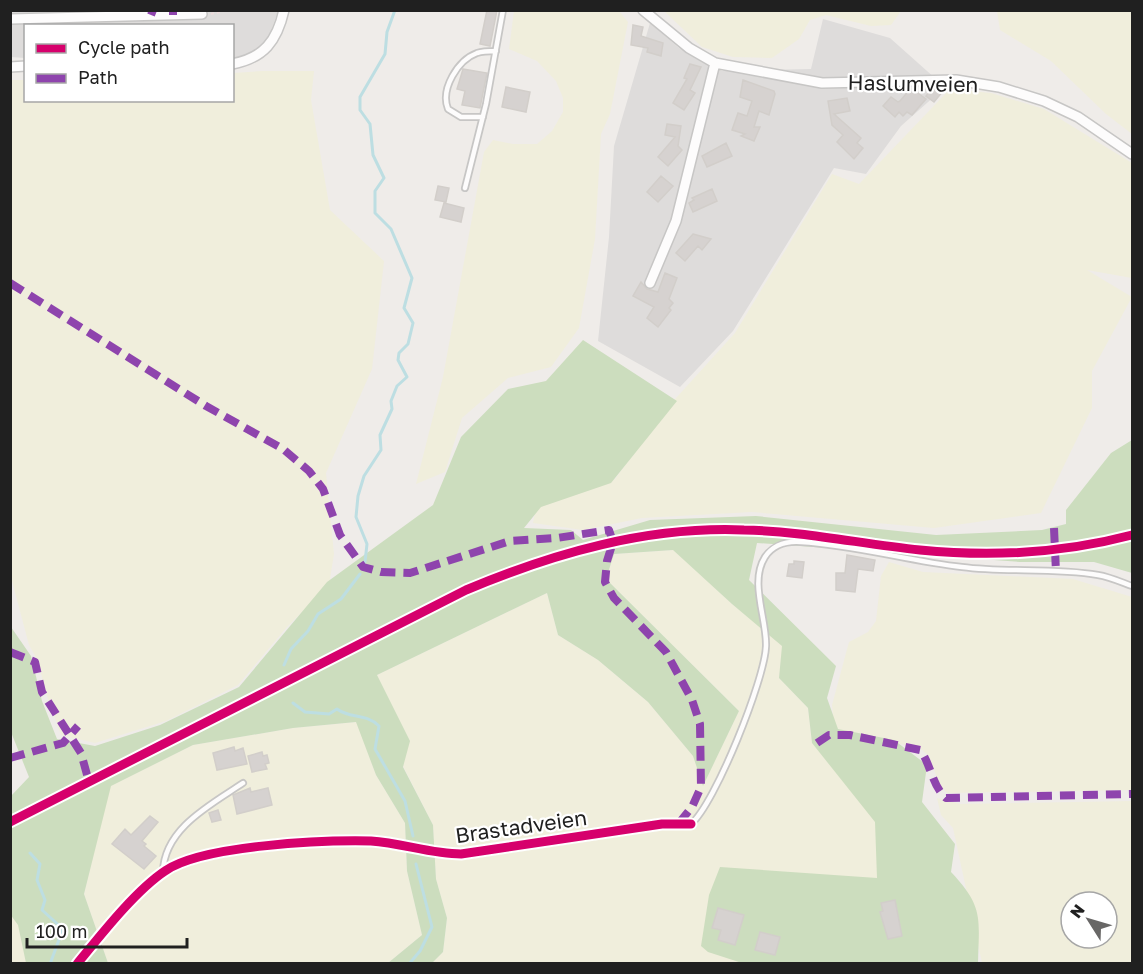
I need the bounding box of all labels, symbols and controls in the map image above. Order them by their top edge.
legend [24,24,234,102]
text: Cycle path [78,36,170,58]
text: Path [78,66,118,88]
street label: Haslumveien [847,69,979,97]
street label: Brastadveien [454,804,588,848]
north arrow [1059,890,1119,950]
text: N [1065,900,1089,922]
scale bar [27,911,188,949]
text: 100 m [36,920,87,942]

